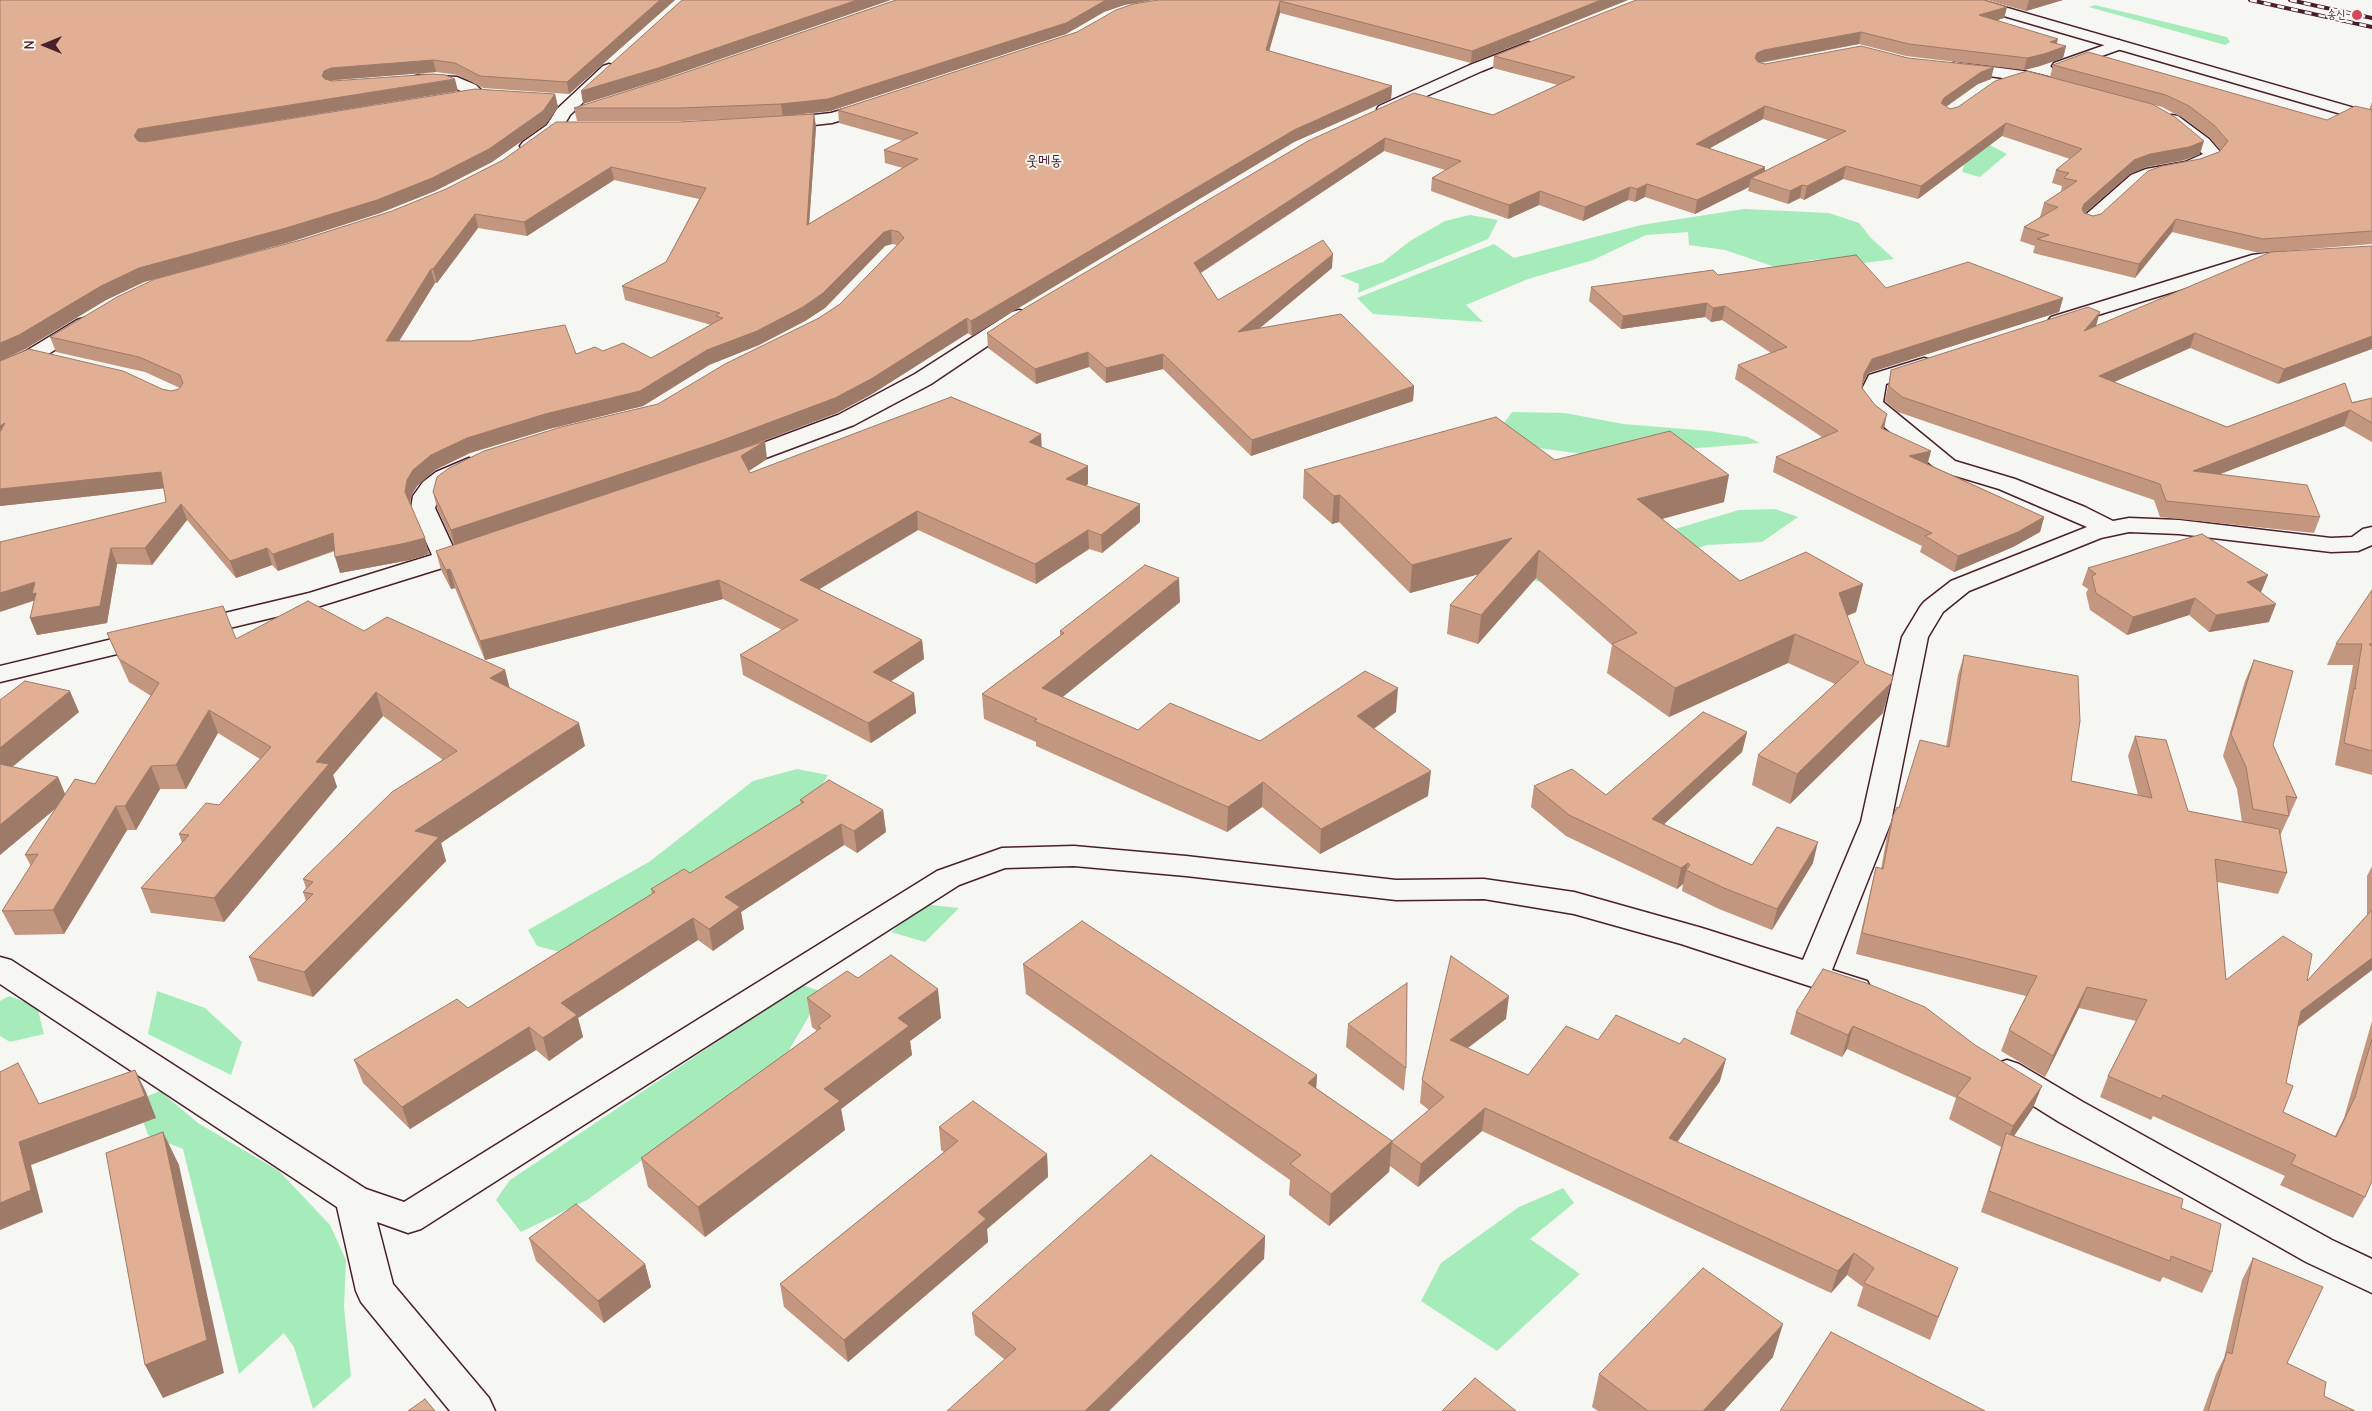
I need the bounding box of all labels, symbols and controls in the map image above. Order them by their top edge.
place label: 송신 [2327,8,2346,22]
marker: 송신 [2350,8,2364,22]
north arrow [20,20,70,70]
text: N [21,40,38,50]
district label: 웃메동 [1026,152,1062,170]

